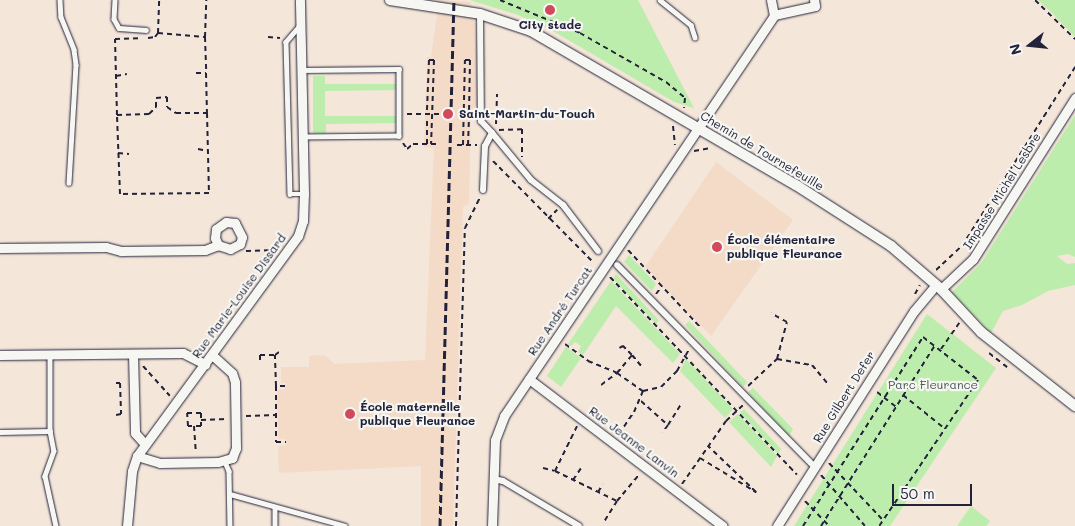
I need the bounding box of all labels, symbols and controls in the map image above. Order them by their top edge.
marker: City stade [544,4,556,16]
place label: City stade [519,18,581,32]
north arrow [1005,20,1055,70]
text: N [1005,42,1026,57]
marker: Saint-Martin-du-Touch [441,107,455,121]
place label: Saint-Martin-du-Touch [459,107,595,121]
street label: Chemin de Tournefeuille [698,108,826,194]
street label: Impasse Michel Lesbre [960,130,1044,252]
street label: Rue Marie-Louise Dissard [189,231,289,361]
place label: École élémentaire publique Fleurance [727,233,842,261]
marker: École élémentaire publique Fleurance [711,241,723,253]
street label: Rue André Turcat [525,264,595,358]
street label: Rue Gilbert Defer [810,349,878,445]
park label: Parc Fleurance [888,378,978,392]
place label: École maternelle publique Fleurance [360,400,475,428]
street label: Rue Jeanne Lanvin [586,404,682,480]
marker: École maternelle publique Fleurance [344,408,356,420]
scale bar [895,474,975,506]
text: 50 m [900,483,935,503]

